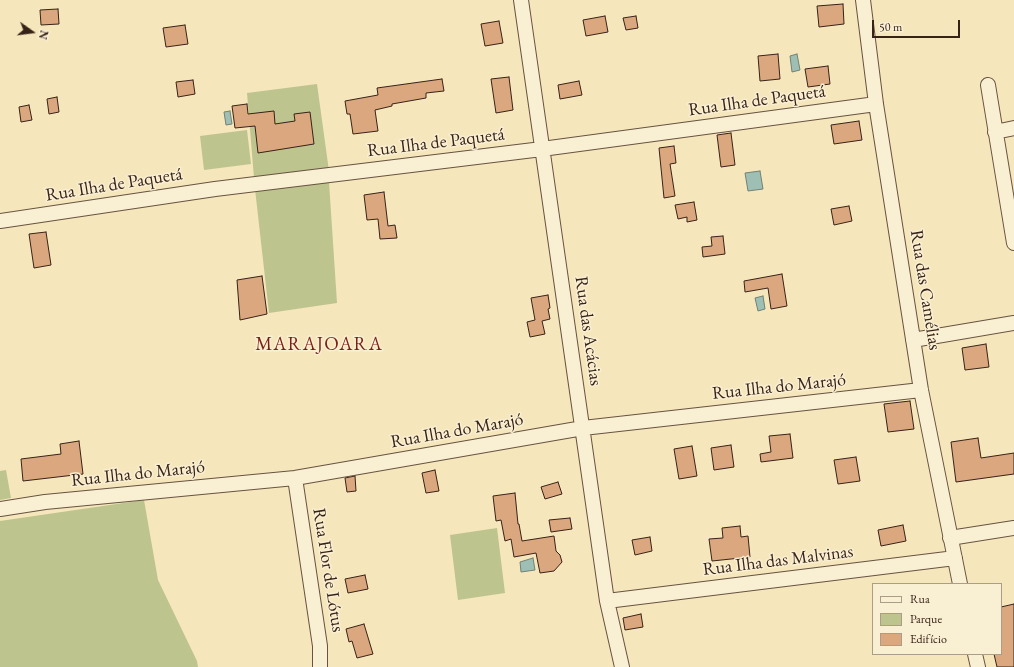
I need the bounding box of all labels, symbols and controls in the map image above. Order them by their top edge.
north arrow [12,12,52,52]
scale bar [874,12,962,38]
text: 50 m [879,19,902,35]
text: N [36,29,52,41]
street label: Rua Ilha de Paquetá [687,81,827,121]
street label: Rua Ilha de Paquetá [366,124,506,162]
street label: Rua Ilha de Paquetá [44,164,184,206]
street label: Rua das Camélias [905,228,945,352]
street label: Rua das Acácias [570,275,606,387]
district label: MARAJOARA [255,334,383,356]
street label: Rua Ilha do Marajó [711,369,847,405]
street label: Rua Ilha do Marajó [389,409,525,453]
street label: Rua Ilha do Marajó [70,456,206,492]
street label: Rua Flor de Lótus [308,506,348,634]
street label: Rua Ilha das Malvinas [702,541,854,581]
legend [872,583,1002,655]
text: Rua [910,591,930,607]
text: Parque [910,611,942,627]
text: Edifício [910,631,947,647]

